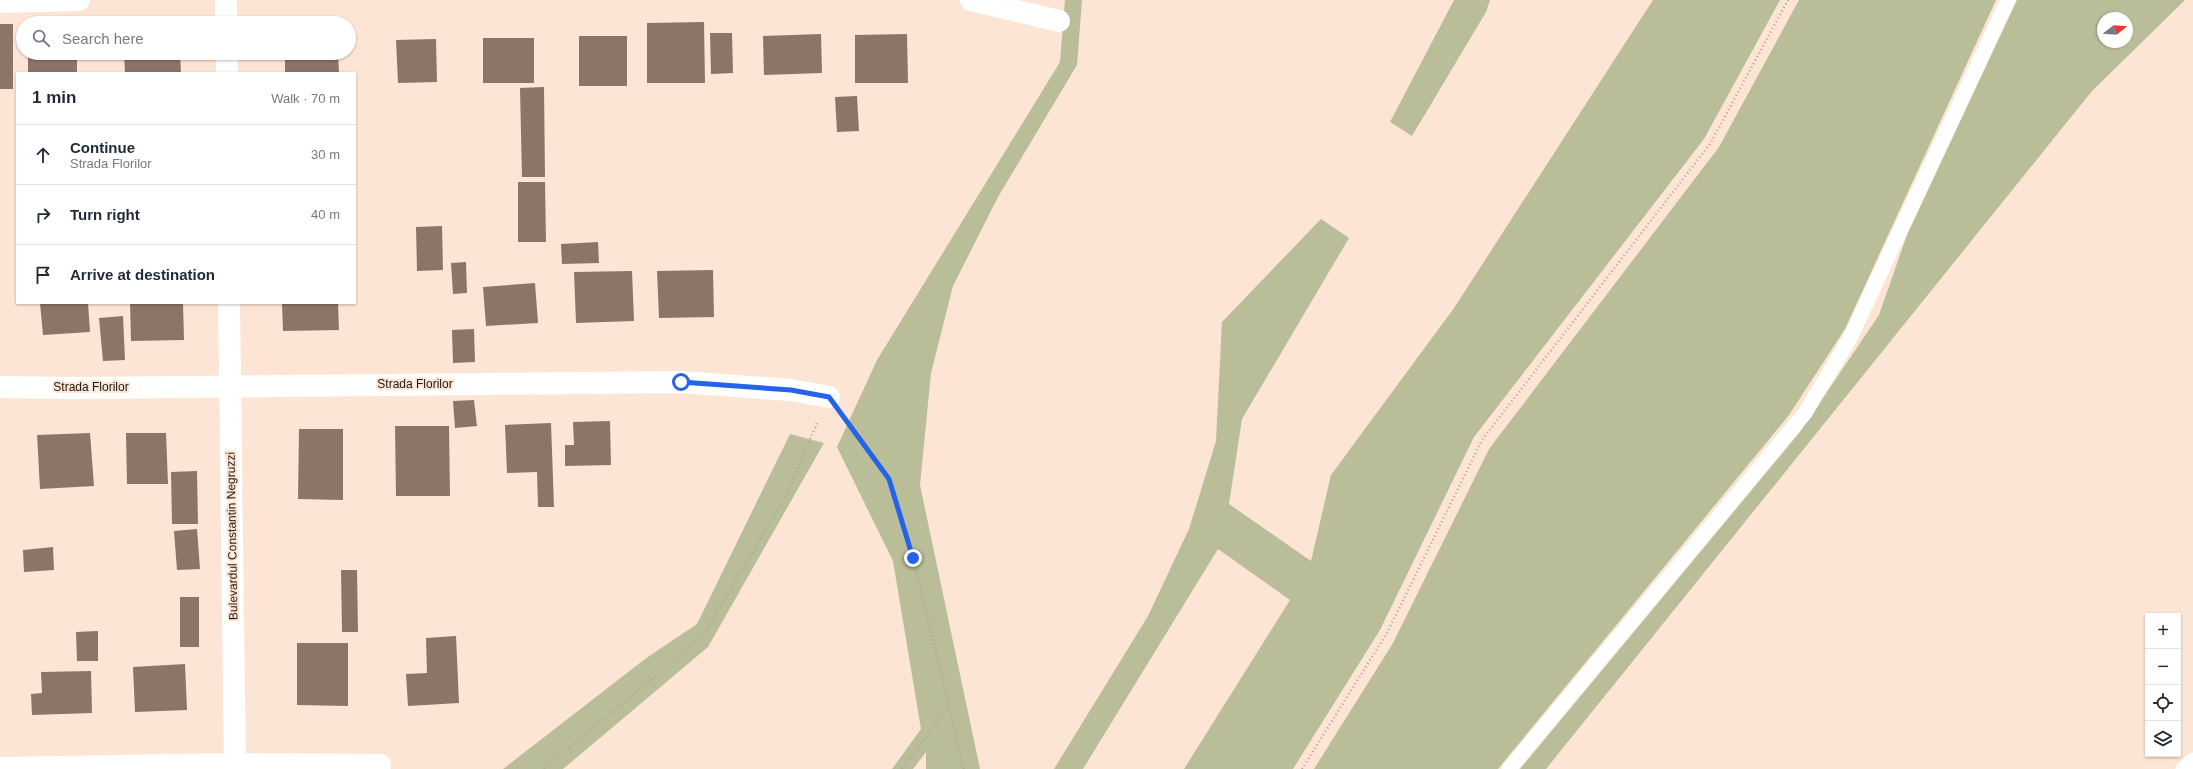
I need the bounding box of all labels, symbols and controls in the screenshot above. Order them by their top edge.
north arrow [2097,12,2133,48]
search box [16,16,356,60]
icon: search [30,27,52,49]
text: Search here [62,30,144,47]
text: 1 min [32,88,76,107]
text: Walk · 70 m [271,91,340,106]
text: Continue [70,139,135,156]
icon: ahead [32,144,54,166]
text: 30 m [311,147,340,162]
text: Strada Florilor [70,156,152,171]
icon: right [32,204,54,226]
text: Turn right [70,206,140,223]
text: 40 m [311,207,340,222]
icon: arrive [32,264,54,286]
text: Arrive at destination [70,266,215,283]
route start [672,373,690,391]
street label: Strada Florilor [377,377,453,391]
street label: Strada Florilor [53,380,129,394]
street label: Bulevardul Constantin Negruzzi [224,452,240,620]
route end [904,549,922,567]
map controls [2145,613,2181,757]
button: + [2145,613,2181,649]
button: − [2145,649,2181,685]
button: locate [2145,685,2181,721]
button: layers [2145,721,2181,757]

